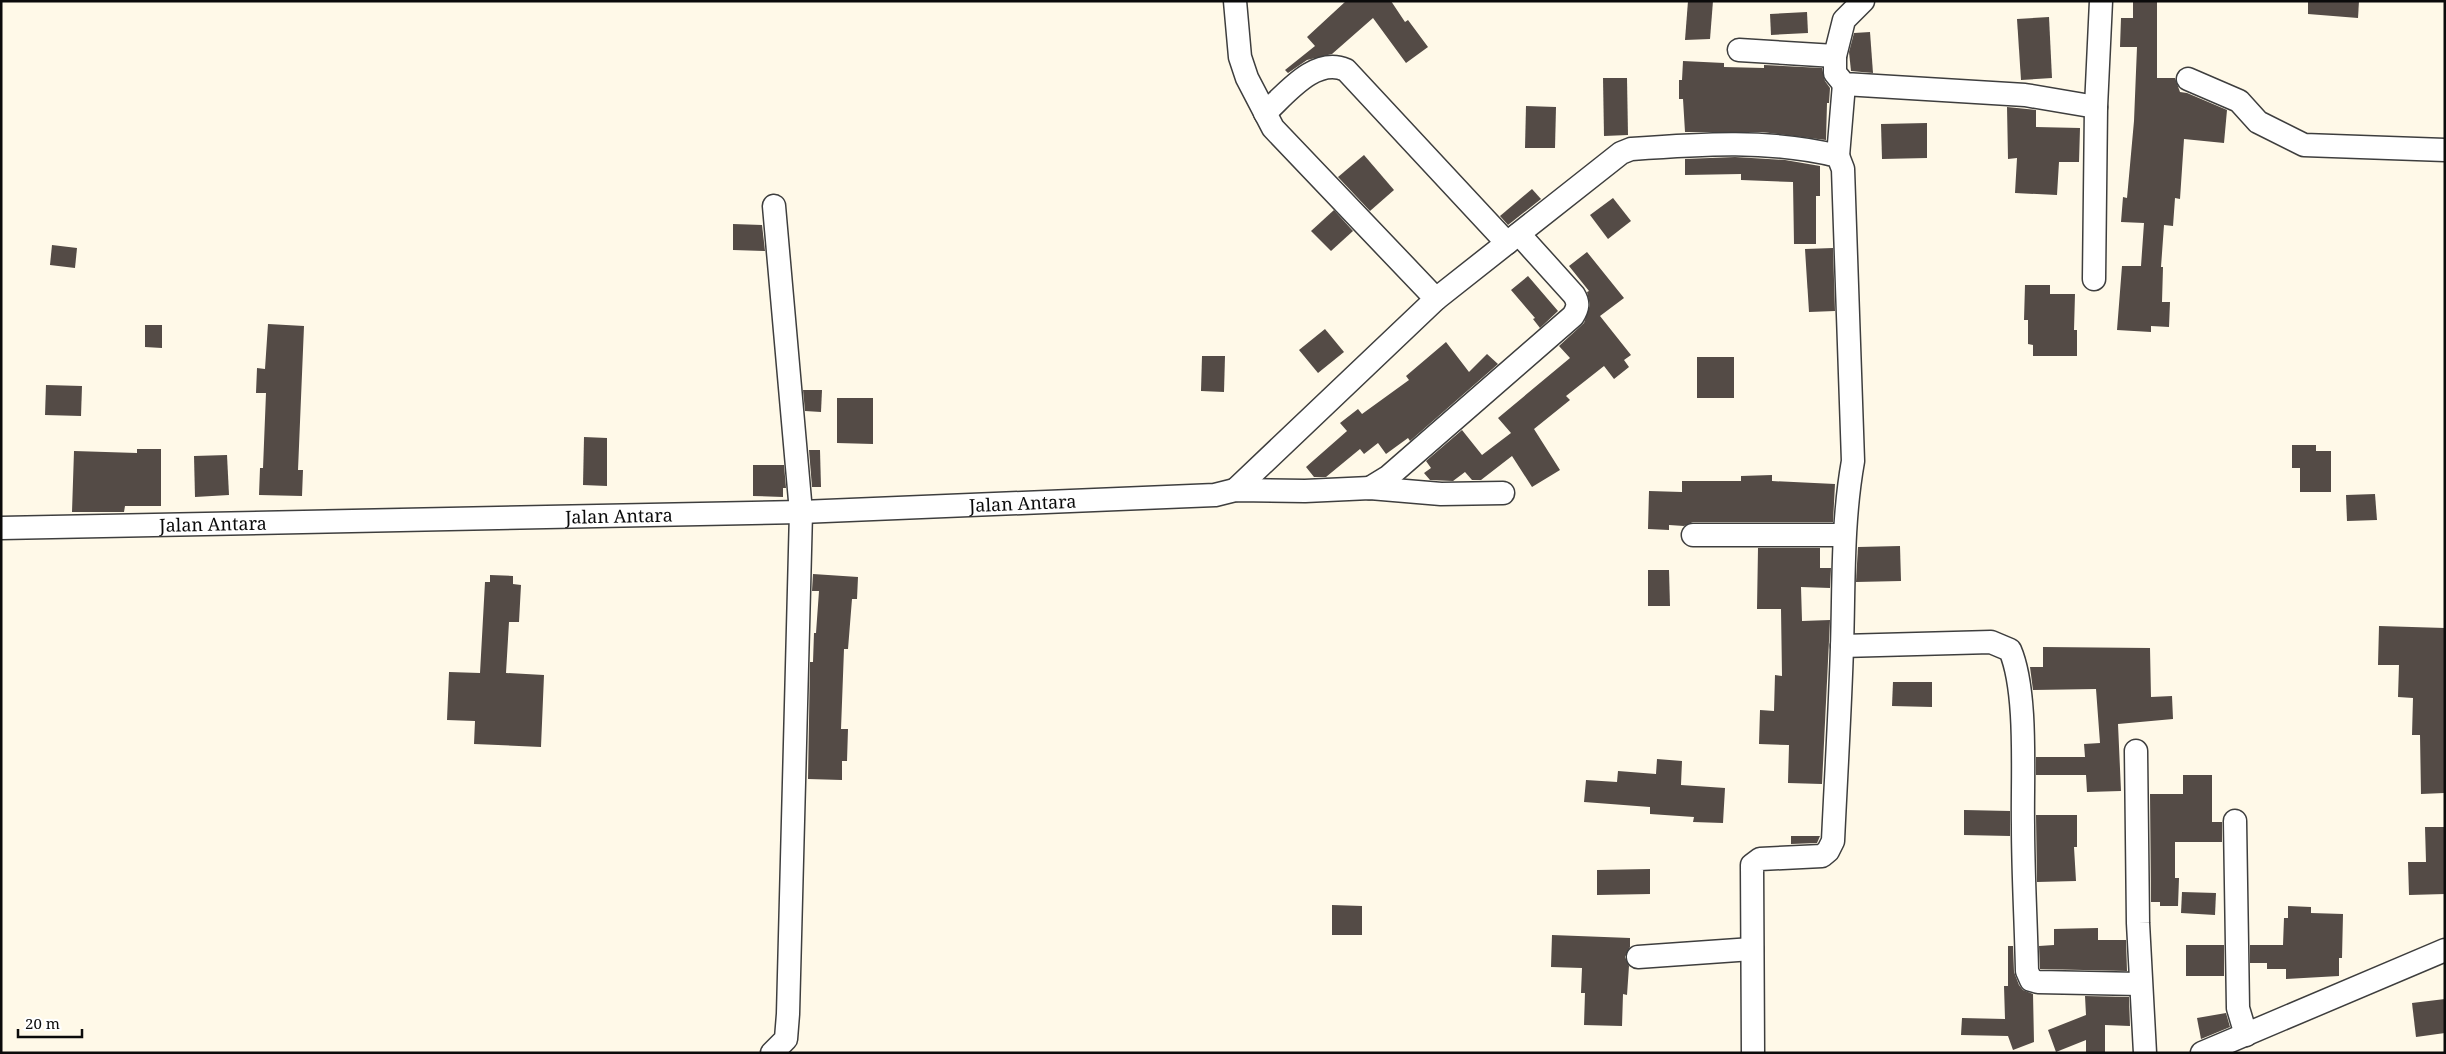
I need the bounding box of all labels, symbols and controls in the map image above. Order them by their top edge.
street label: Jalan Antara [967,489,1077,517]
street label: Jalan Antara [564,503,673,529]
street label: Jalan Antara [158,511,267,537]
scale bar [18,1006,81,1038]
text: 20 m [25,1013,60,1033]

